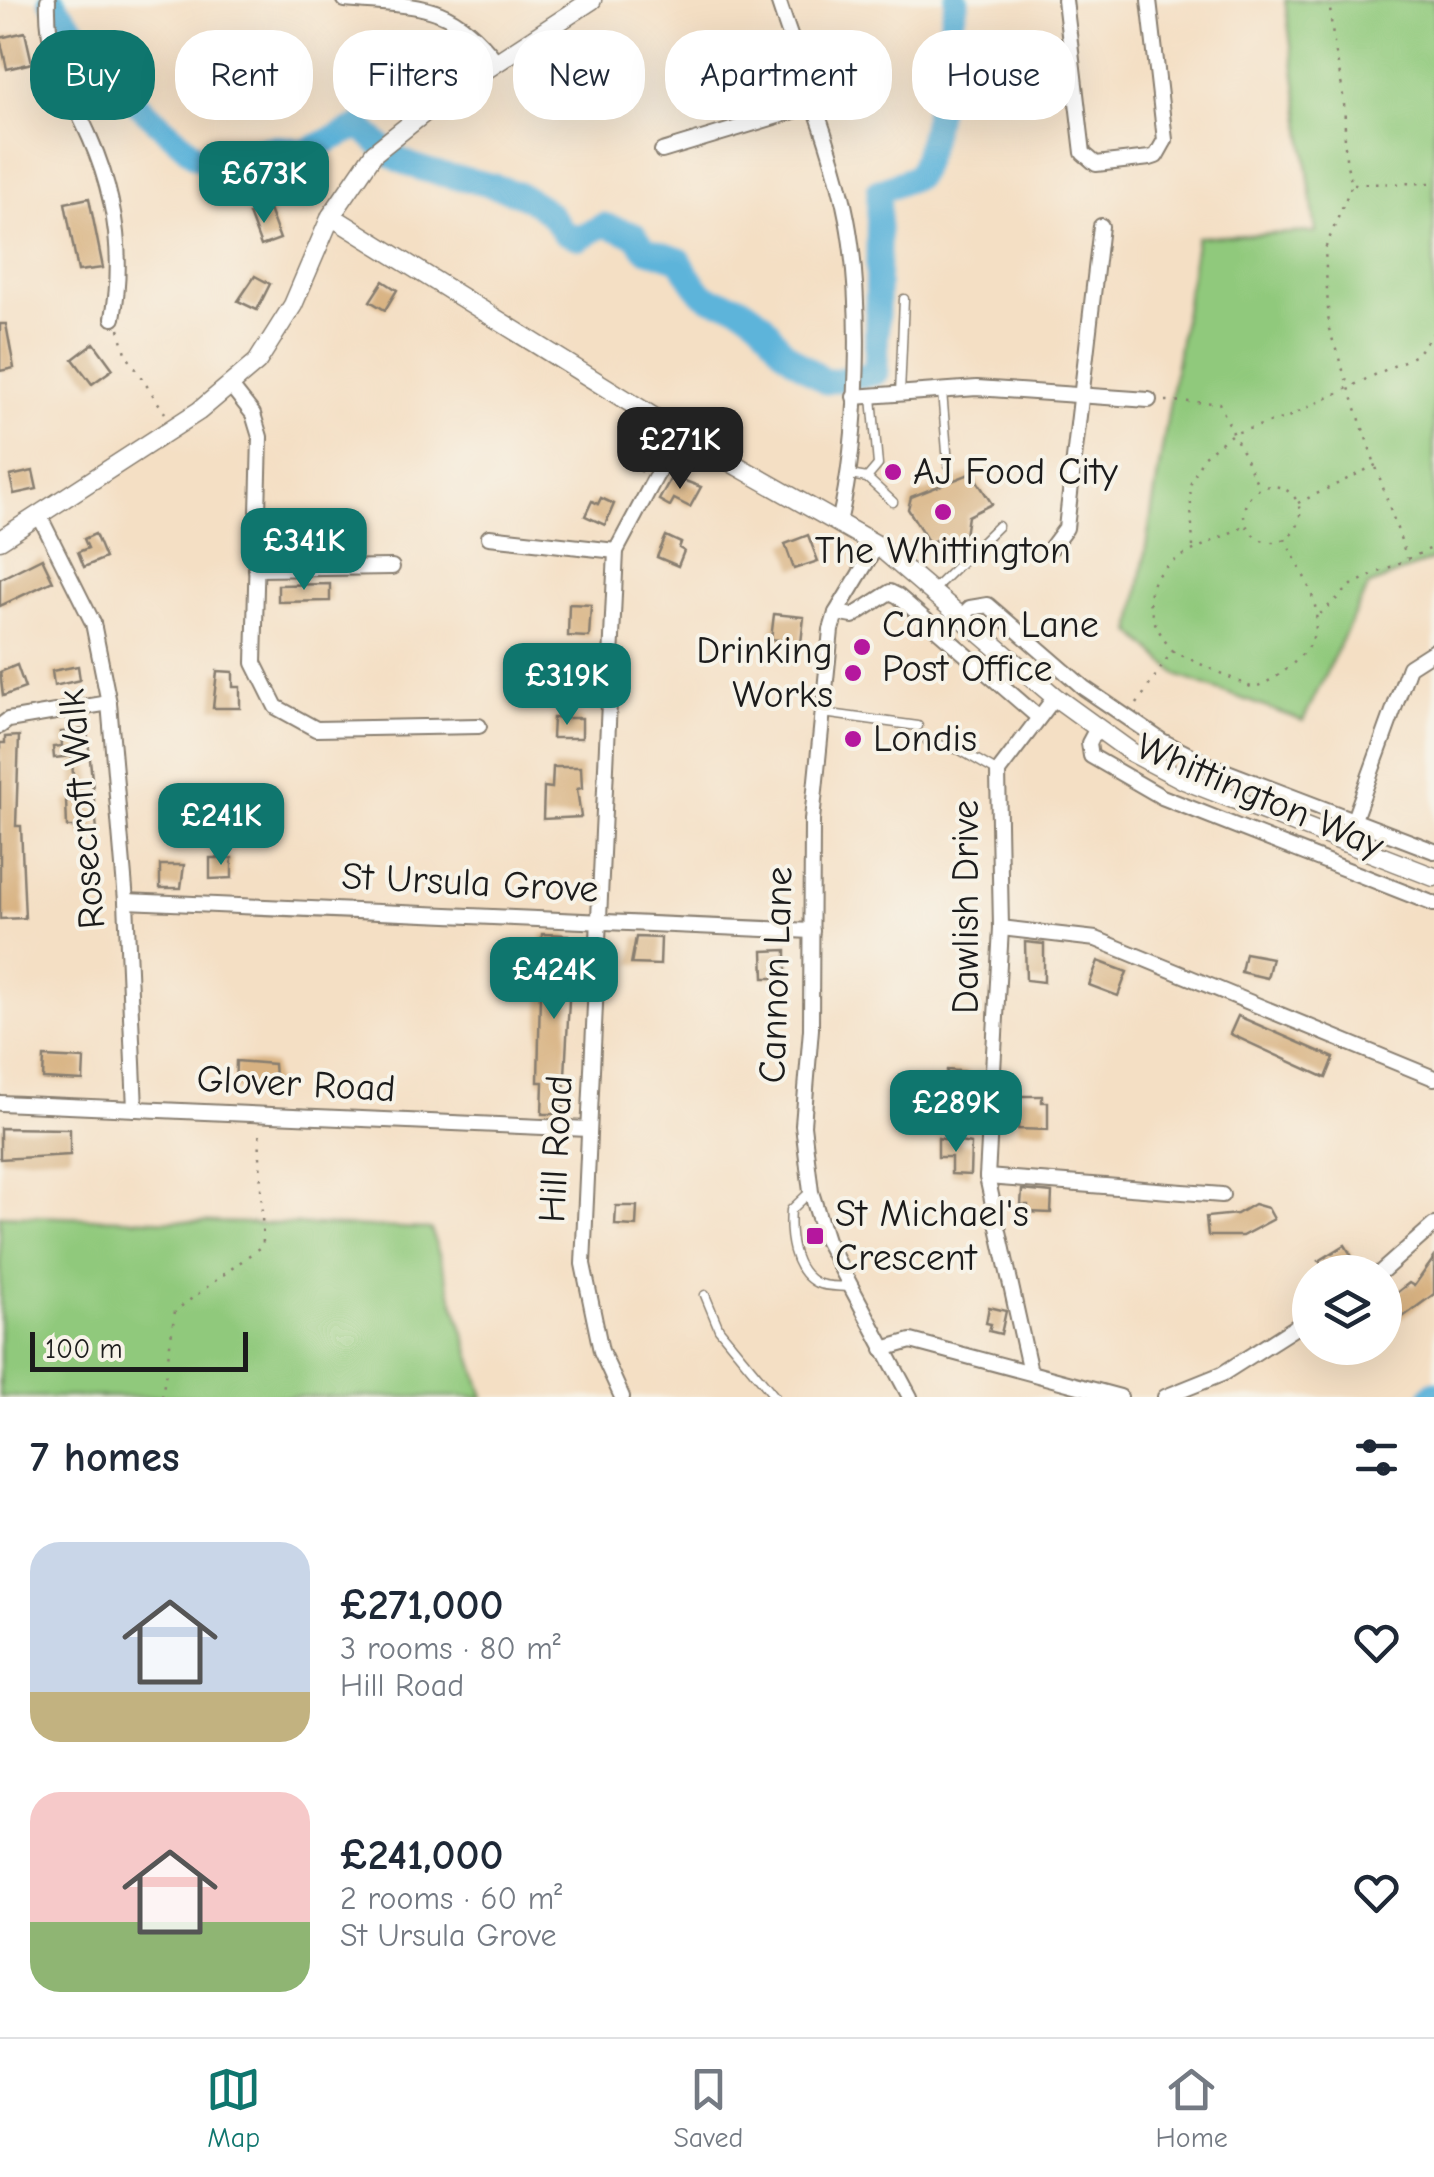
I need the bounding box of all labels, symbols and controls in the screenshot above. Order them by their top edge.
chip: Buy [30,30,155,120]
chip: Rent [175,30,313,120]
chip: Filters [333,30,493,120]
chip: New [513,30,645,120]
chip: Apartment [665,30,892,120]
chip: House [912,30,1075,120]
pin: £673K [194,141,334,226]
text: £673K [221,155,307,192]
pin: £271K [610,407,750,492]
text: £271K [639,421,721,458]
place label: AJ Food City [913,450,1118,494]
marker: AJ Food City [882,461,904,483]
marker: The Whittington [932,501,954,523]
pin: £341K [234,508,374,593]
text: £341K [263,522,345,559]
place label: The Whittington [815,529,1071,573]
place label: Cannon Lane Post Office [882,603,1099,691]
place label: Drinking Works [696,629,833,717]
marker: Cannon Lane Post Office [851,636,873,658]
pin: £319K [497,643,637,728]
text: £319K [525,657,609,694]
marker: Drinking Works [842,662,864,684]
street label: Rosecroft Walk [50,687,114,931]
place label: Londis [873,717,977,761]
street label: Whittington Way [1130,724,1390,868]
marker: Londis [842,728,864,750]
pin: £241K [151,783,291,868]
text: £241K [180,797,262,834]
street label: Dawlish Drive [944,800,988,1014]
street label: St Ursula Grove [340,854,600,912]
street label: Cannon Lane [750,866,802,1084]
pin: £424K [484,937,624,1022]
text: £424K [512,951,596,988]
street label: Glover Road [195,1057,397,1111]
pin: £289K [886,1070,1026,1155]
street label: Hill Road [530,1074,582,1224]
text: £289K [912,1084,1000,1121]
place label: St Michael's Crescent [835,1192,1029,1280]
marker: St Michael's Crescent [804,1225,826,1247]
map controls [1292,1255,1402,1365]
button: layers [1292,1255,1402,1365]
scale bar [30,1327,248,1372]
text: 100 m [45,1333,123,1365]
icon: filters [1349,1430,1404,1485]
text: 7 homes [30,1433,180,1482]
text: £271,000 [340,1581,504,1630]
icon: home [110,1582,230,1702]
icon: heart [1349,1615,1404,1670]
text: 3 rooms · 80 m² [340,1630,561,1667]
text: Hill Road [340,1667,464,1704]
text: £241,000 [340,1831,504,1880]
icon: home [110,1832,230,1952]
icon: heart [1349,1865,1404,1920]
text: 2 rooms · 60 m² [340,1880,562,1917]
text: St Ursula Grove [340,1917,557,1954]
tab: Map [206,2062,261,2154]
tab: Saved [673,2062,743,2154]
tab: Home [1156,2062,1228,2154]

